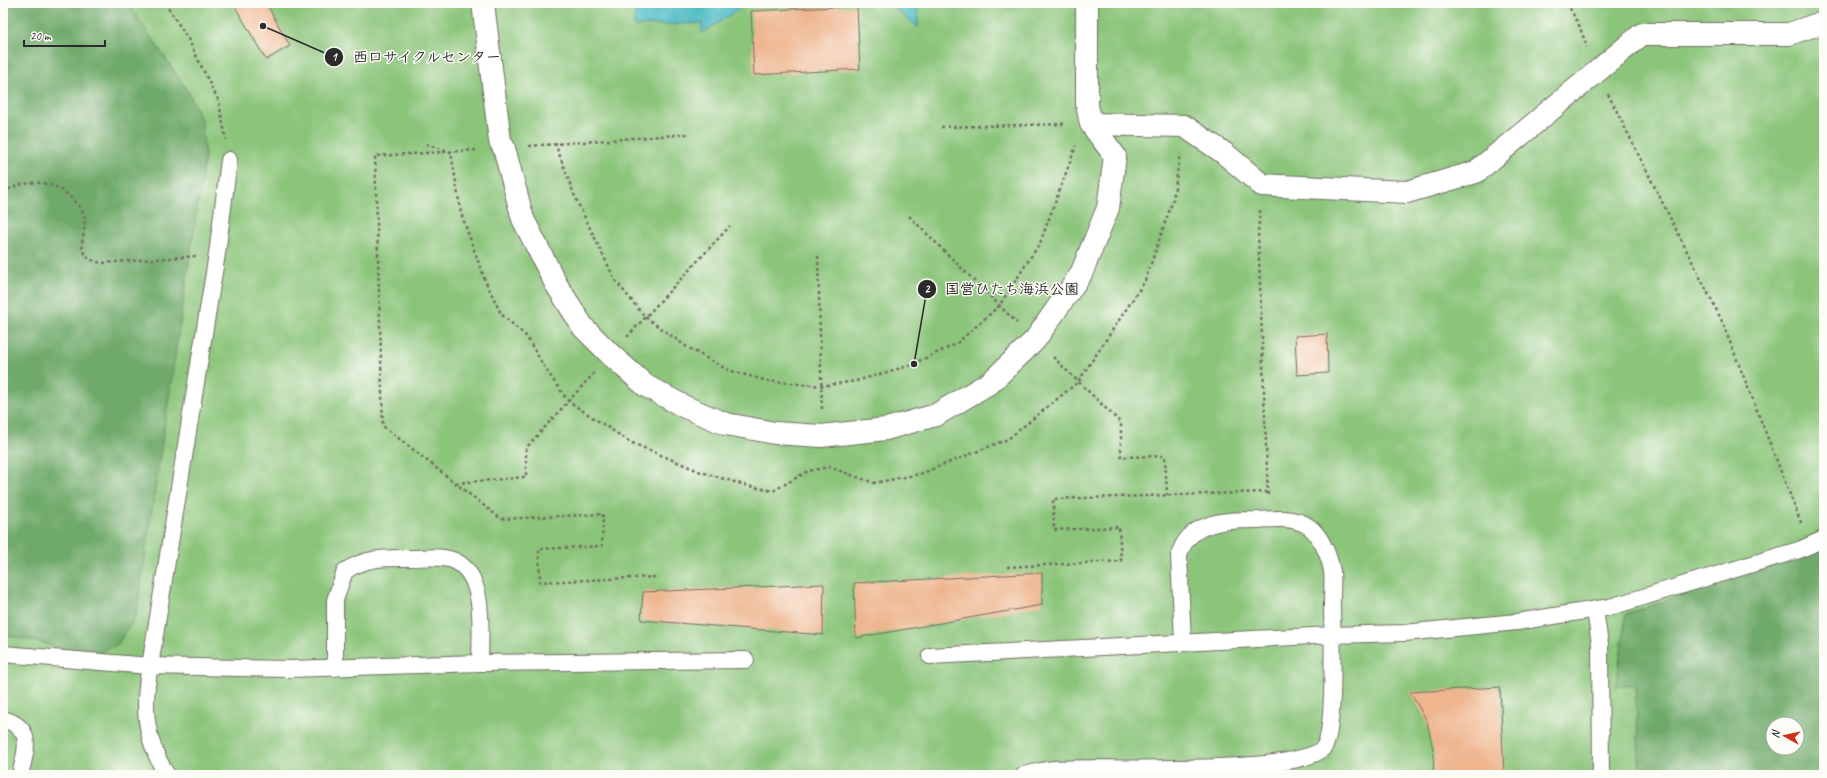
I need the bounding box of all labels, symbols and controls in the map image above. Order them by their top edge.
scale bar [24,22,105,48]
text: 20 m [30,28,52,44]
callout: 西口サイクルセンター [324,43,510,70]
text: 西口サイクルセンター [353,48,501,67]
text: 1 [331,49,338,65]
callout: 国営ひたち海浜公園 [917,276,1088,303]
text: 国営ひたち海浜公園 [945,280,1079,299]
text: 2 [924,281,931,297]
north arrow [1765,716,1805,756]
text: N [1768,728,1783,739]

